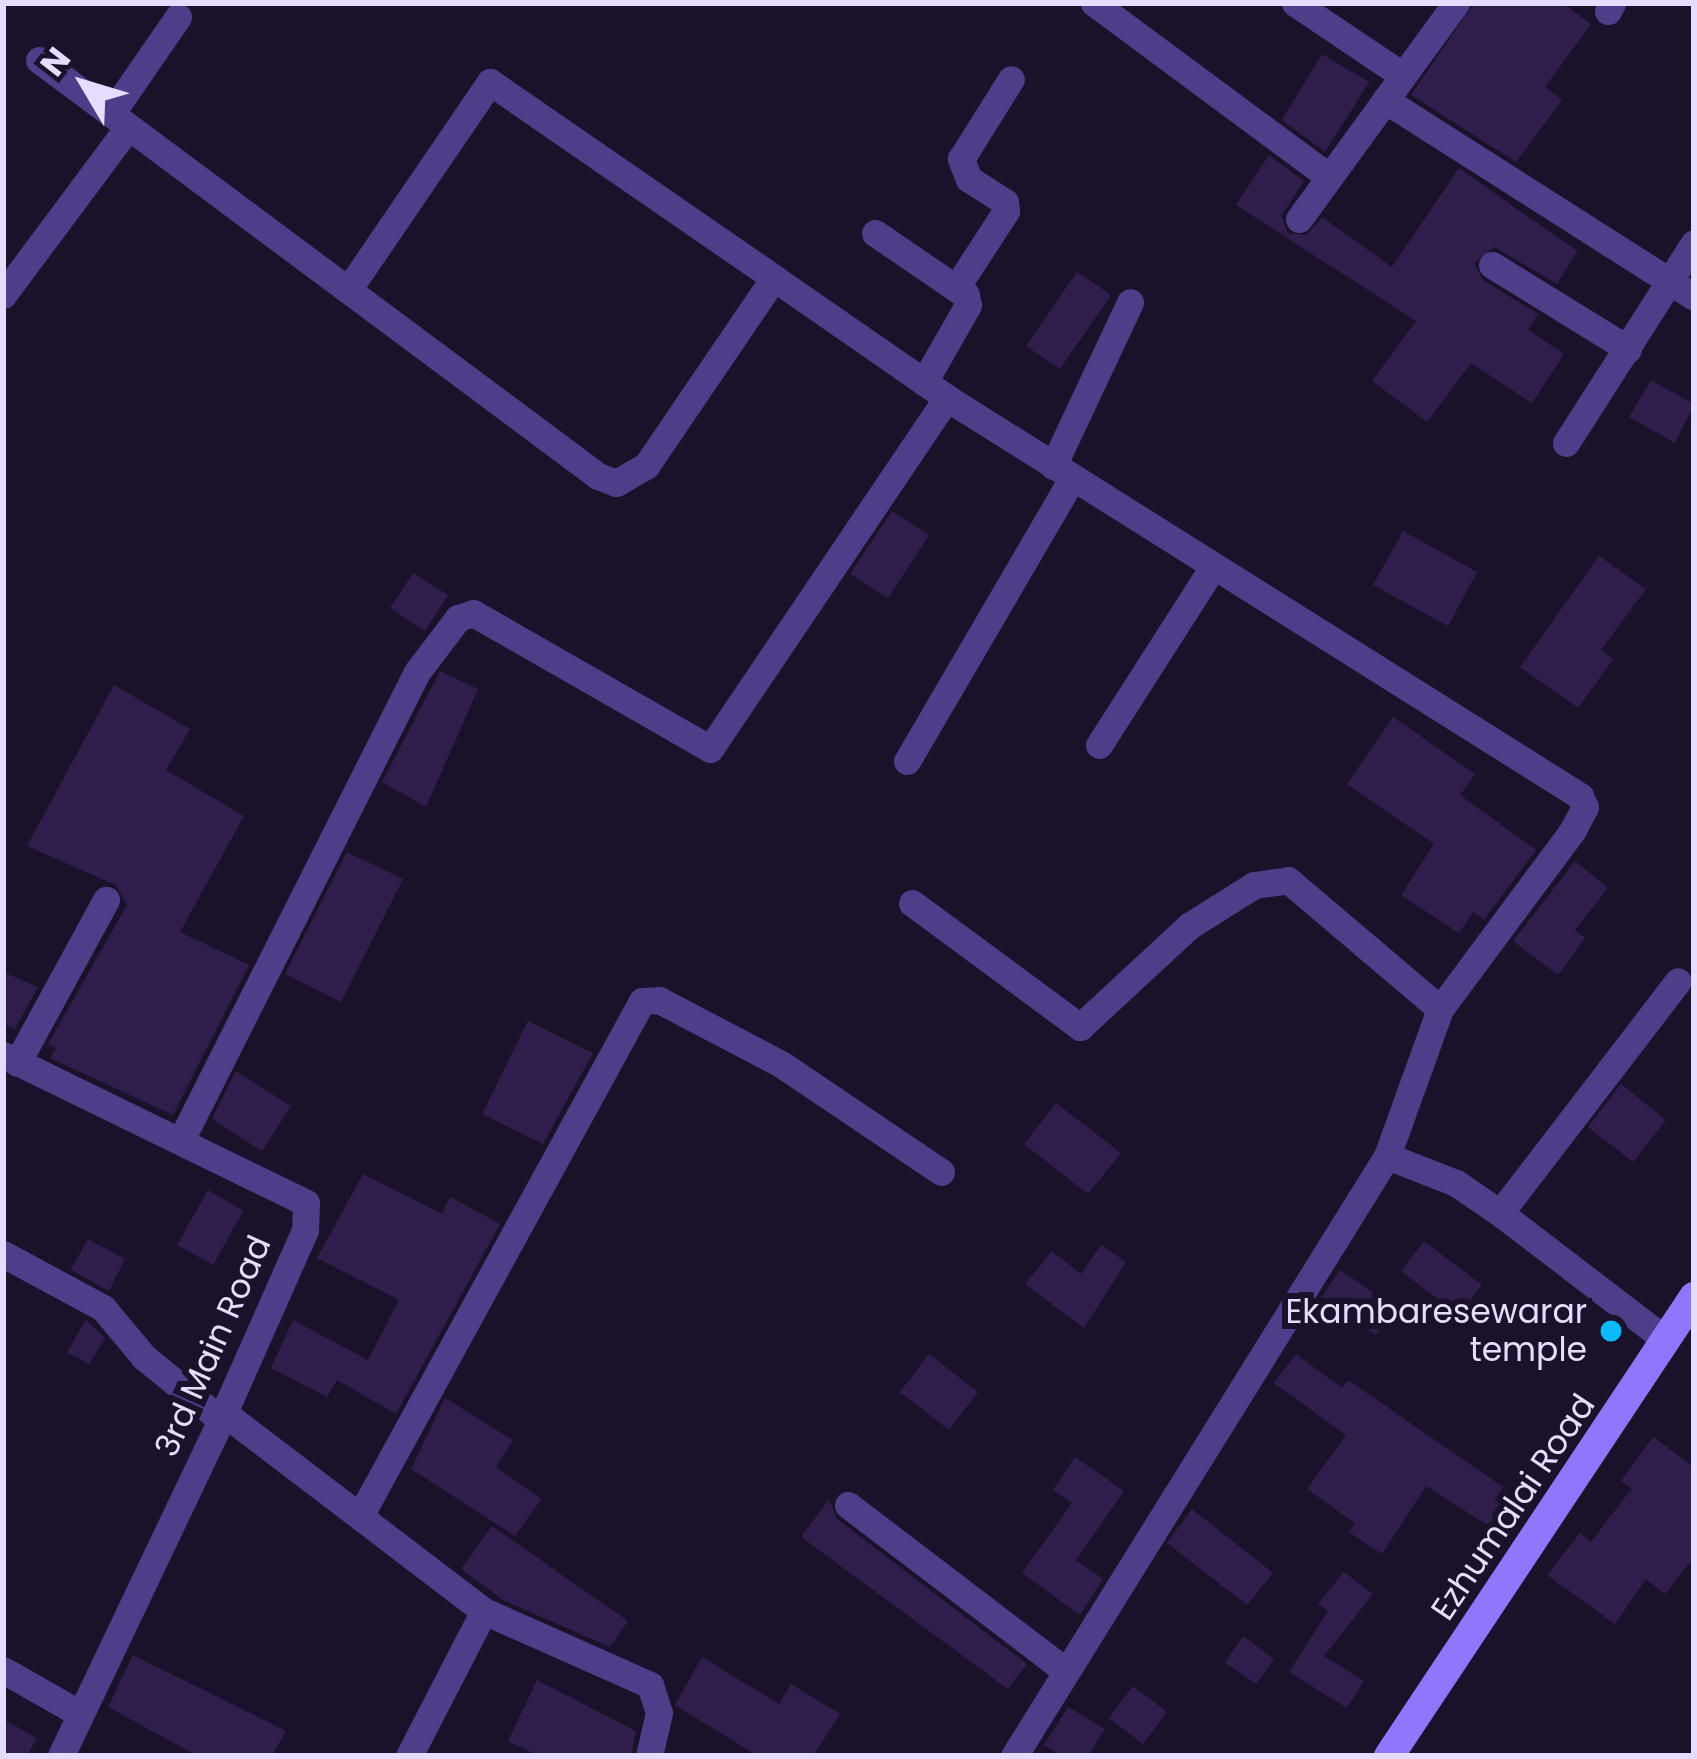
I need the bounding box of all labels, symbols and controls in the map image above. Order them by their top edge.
north arrow [24,24,144,144]
text: N [29,37,81,86]
street label: 3rd Main Road [147,1229,279,1463]
place label: Ekambaresewarar temple [1285,1292,1587,1370]
marker: Ekambaresewarar temple [1598,1318,1624,1344]
street label: Ezhumalai Road [1423,1387,1603,1627]

